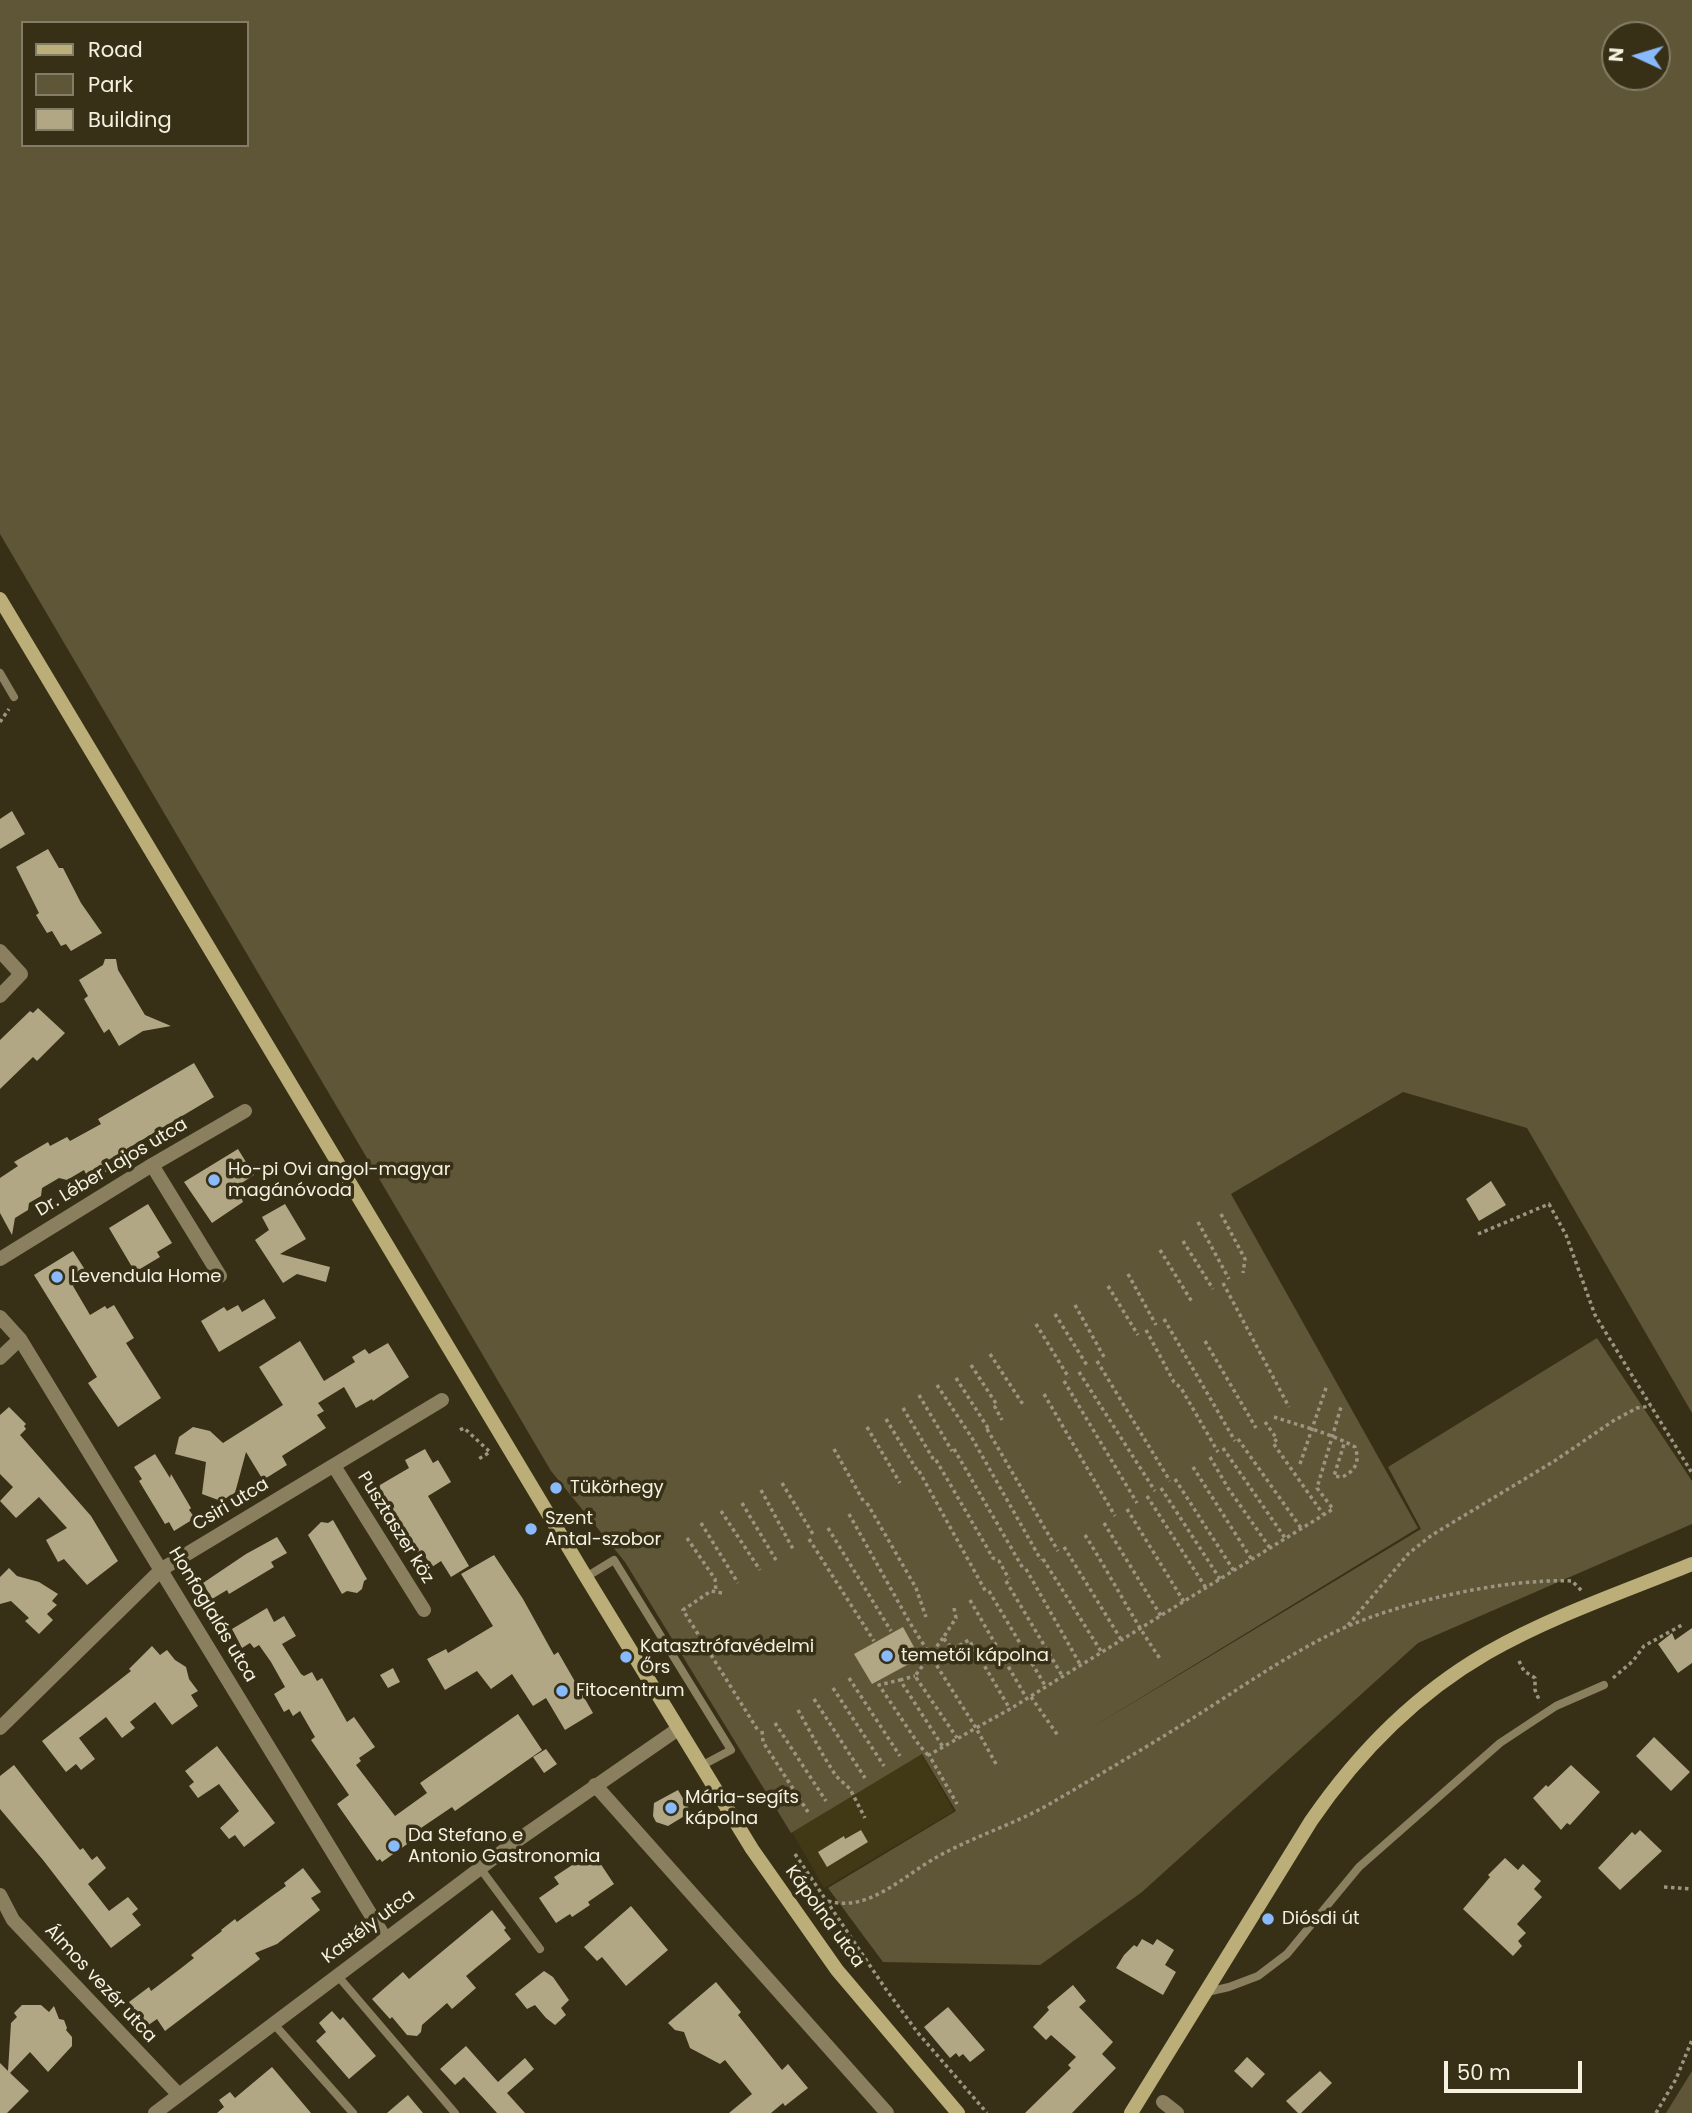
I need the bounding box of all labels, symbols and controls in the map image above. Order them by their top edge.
legend [21,21,248,147]
north arrow [1601,21,1671,91]
text: Road [88,35,143,64]
text: N [1603,47,1631,63]
text: Park [88,70,133,99]
text: Building [88,105,172,134]
street label: Dr. Léber Lajos utca [32,1114,192,1222]
place label: Ho-pi Ovi angol-magyar magánóvoda [228,1159,450,1202]
marker: Ho-pi Ovi angol-magyar magánóvoda [206,1172,222,1188]
place label: Levendula Home [71,1266,221,1288]
marker: Levendula Home [49,1269,65,1285]
street label: Pusztaszer köz [352,1468,438,1588]
street label: Csiri utca [189,1474,273,1536]
place label: Tükörhegy [570,1477,664,1499]
marker: Tükörhegy [548,1480,564,1496]
place label: Szent Antal-szobor [545,1508,661,1550]
marker: Szent Antal-szobor [523,1521,539,1537]
street label: Honfoglalás utca [163,1544,261,1686]
place label: Katasztrófavédelmi Őrs [640,1636,814,1678]
place label: temetői kápolna [901,1645,1049,1667]
marker: temetői kápolna [879,1648,895,1664]
marker: Katasztrófavédelmi Őrs [618,1649,634,1665]
place label: Fitocentrum [576,1680,685,1702]
marker: Fitocentrum [554,1683,570,1699]
place label: Mária-segíts kápolna [685,1787,799,1829]
marker: Mária-segíts kápolna [663,1800,679,1816]
place label: Da Stefano e Antonio Gastronomia [408,1825,601,1868]
marker: Da Stefano e Antonio Gastronomia [386,1838,402,1854]
street label: Kápolna utca [780,1862,868,1972]
street label: Kastély utca [318,1885,420,1969]
place label: Diósdi út [1282,1908,1360,1930]
marker: Diósdi út [1260,1911,1276,1927]
street label: Álmos vezér utca [40,1920,160,2048]
scale bar [1447,2046,1585,2090]
text: 50 m [1457,2058,1511,2087]

